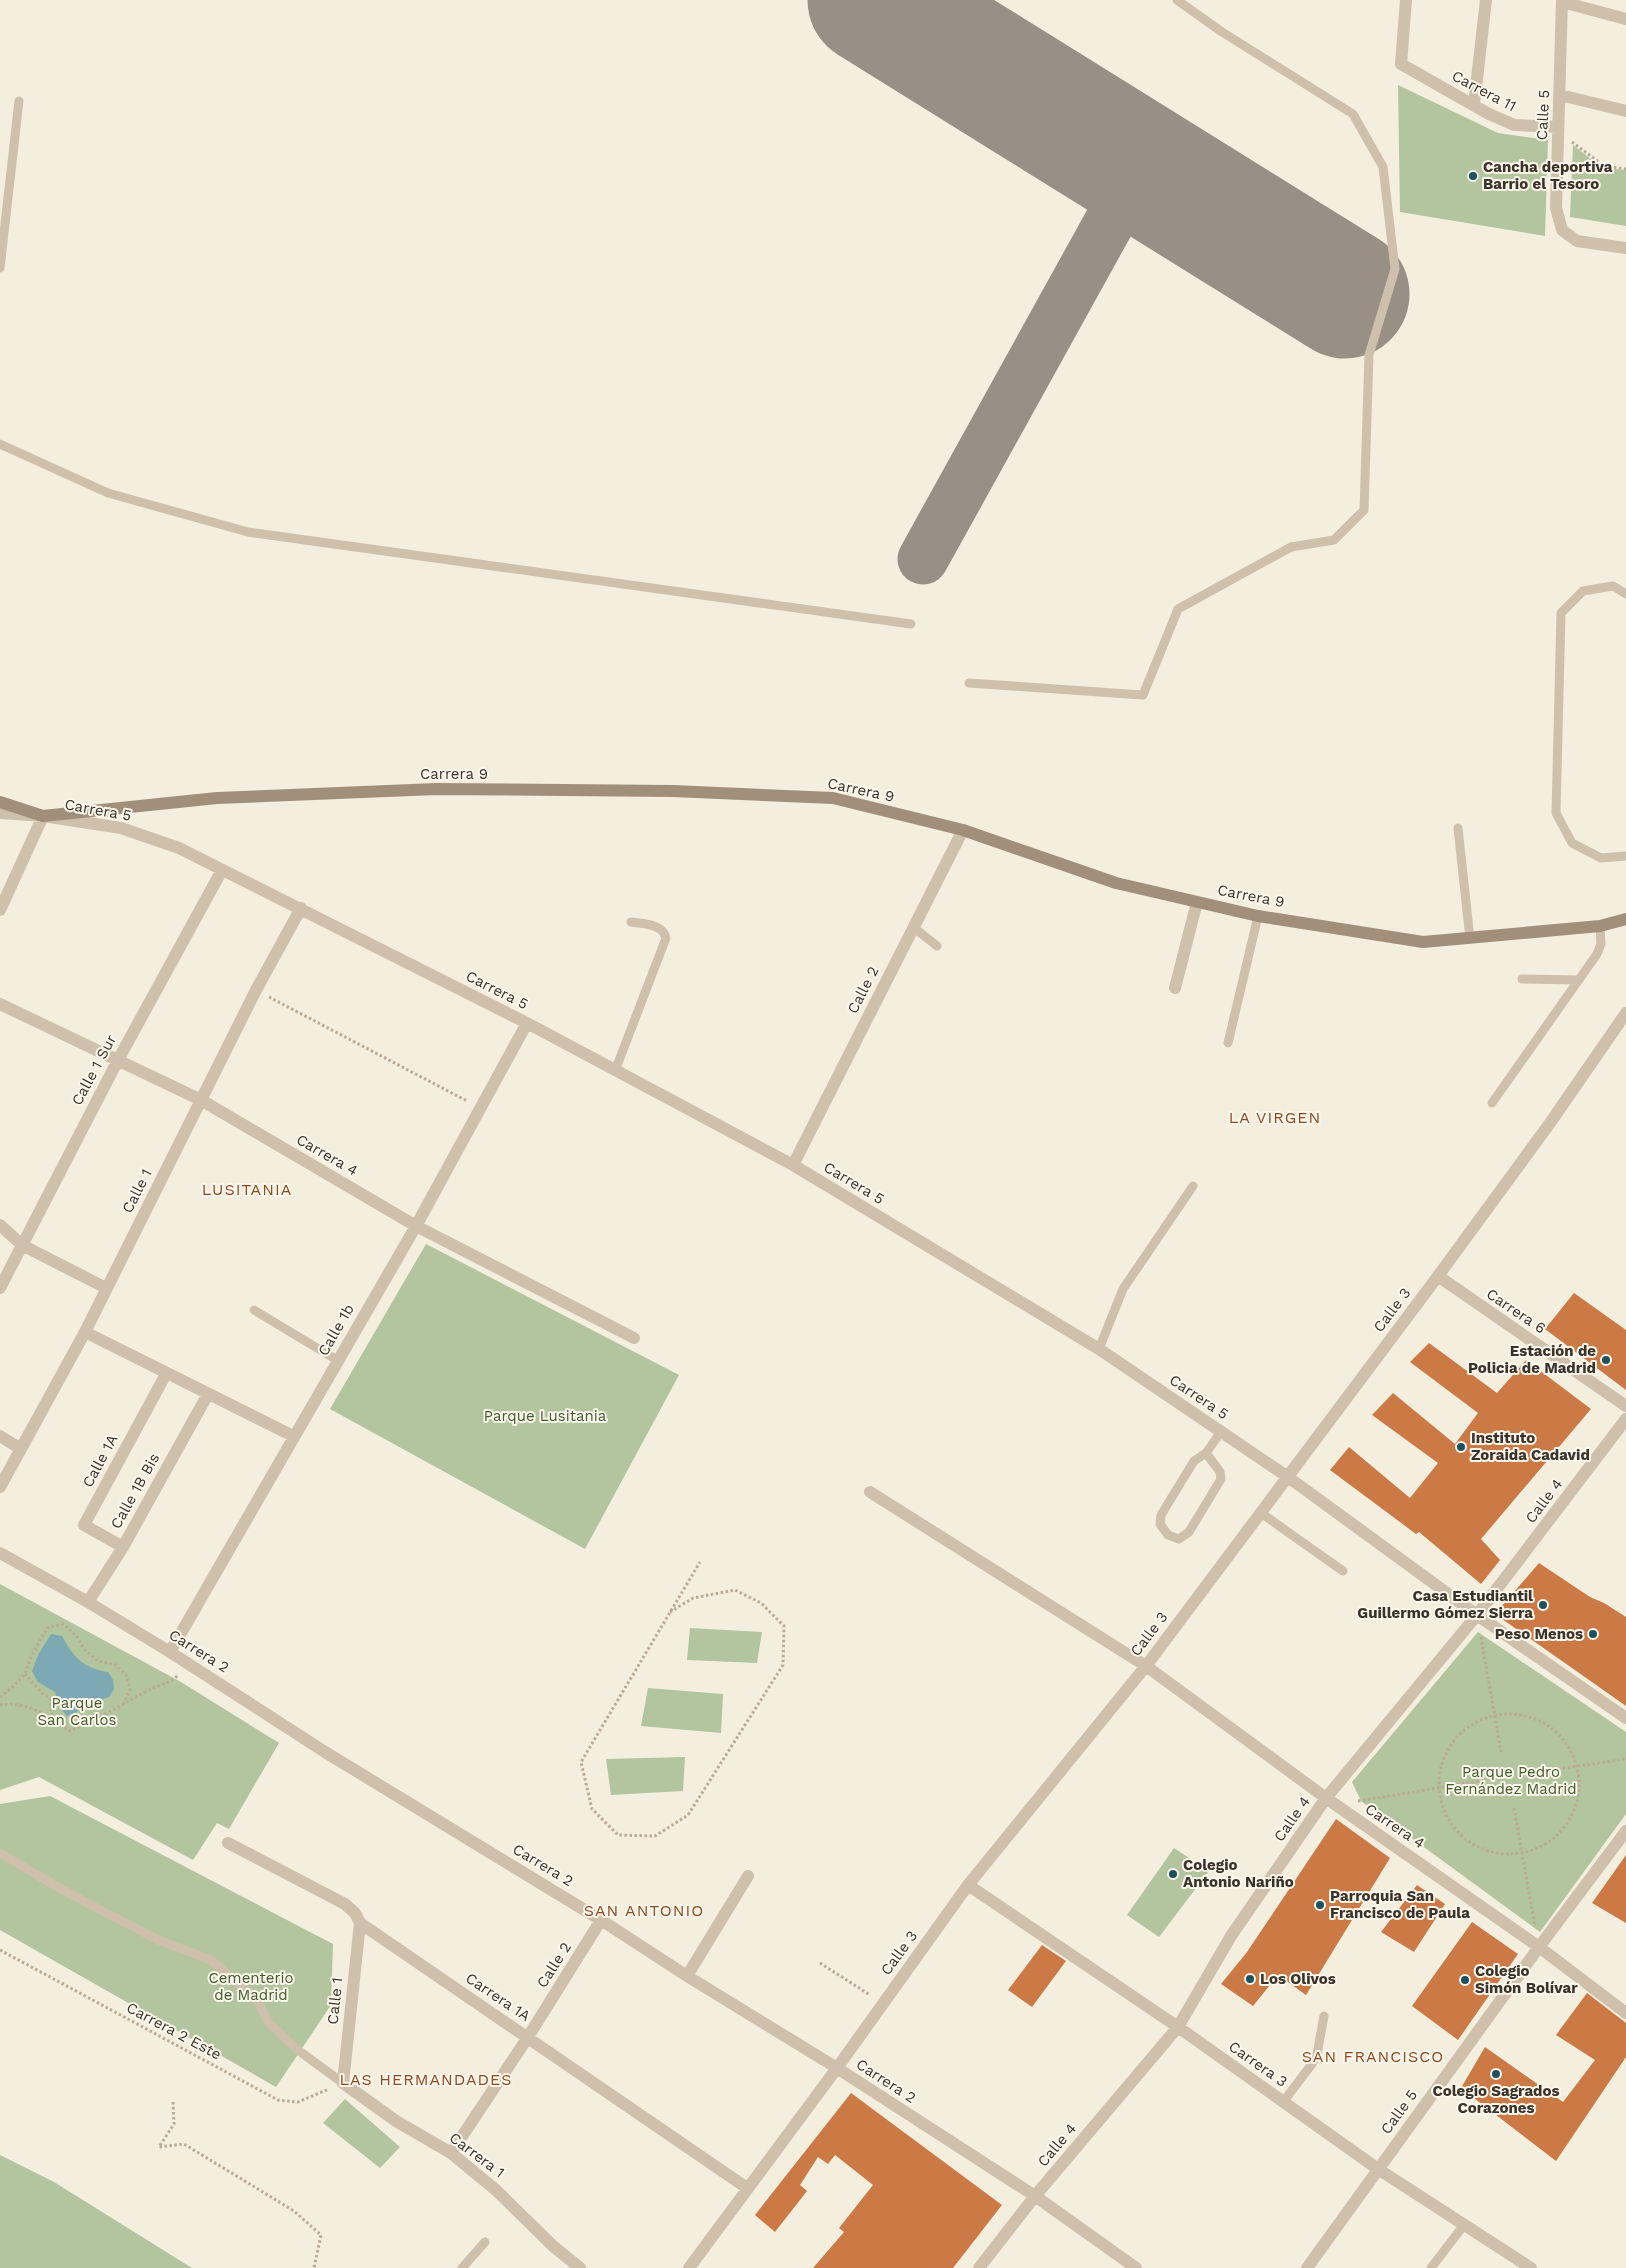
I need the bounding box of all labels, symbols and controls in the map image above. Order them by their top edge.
street label: Carrera 11 [1449,67,1519,115]
street label: Calle 5 [1533,89,1553,141]
place label: Cancha deportiva Barrio el Tesoro [1483,158,1613,193]
marker: Cancha deportiva Barrio el Tesoro [1467,170,1479,182]
street label: Carrera 9 [420,765,488,783]
street label: Carrera 9 [826,774,896,806]
street label: Carrera 5 [63,795,133,825]
street label: Carrera 9 [1216,881,1286,911]
street label: Calle 2 [844,963,882,1017]
street label: Carrera 5 [463,967,531,1013]
street label: Calle 1 Sur [68,1032,120,1108]
district label: LA VIRGEN [1229,1108,1321,1127]
street label: Carrera 4 [293,1130,361,1180]
street label: Carrera 5 [821,1158,887,1208]
street label: Calle 1 [118,1166,156,1216]
district label: LUSITANIA [202,1180,292,1199]
street label: Calle 3 [1370,1284,1414,1336]
street label: Carrera 6 [1483,1285,1549,1337]
street label: Calle 1b [314,1301,358,1359]
place label: Estación de Policia de Madrid [1468,1342,1596,1377]
marker: Estación de Policia de Madrid [1600,1354,1612,1366]
street label: Carrera 5 [1166,1371,1232,1423]
park label: Parque Lusitania [484,1407,607,1425]
place label: Instituto Zoraida Cadavid [1471,1429,1590,1464]
street label: Calle 1A [79,1431,121,1490]
marker: Instituto Zoraida Cadavid [1455,1441,1467,1453]
street label: Calle 1B Bis [107,1450,163,1532]
street label: Calle 4 [1521,1475,1567,1527]
place label: Casa Estudiantil Guillermo Gómez Sierra [1357,1587,1533,1622]
marker: Casa Estudiantil Guillermo Gómez Sierra [1537,1599,1549,1611]
street label: Calle 3 [1127,1608,1171,1660]
place label: Peso Menos [1495,1625,1583,1643]
street label: Carrera 2 [166,1626,232,1676]
marker: Peso Menos [1587,1628,1599,1640]
park label: Parque San Carlos [38,1694,116,1729]
park label: Parque Pedro Fernández Madrid [1445,1763,1577,1798]
street label: Calle 4 [1270,1793,1314,1845]
street label: Carrera 4 [1362,1800,1428,1852]
street label: Carrera 2 [509,1840,577,1890]
place label: Colegio Antonio Nariño [1183,1856,1294,1891]
marker: Colegio Antonio Nariño [1167,1868,1179,1880]
place label: Parroquia San Francisco de Paula [1330,1887,1470,1922]
marker: Parroquia San Francisco de Paula [1314,1899,1326,1911]
district label: SAN ANTONIO [584,1901,704,1920]
street label: Calle 3 [877,1927,921,1979]
street label: Calle 2 [533,1939,575,1991]
place label: Colegio Simón Bolívar [1475,1962,1578,1997]
park label: Cementerio de Madrid [208,1969,294,2004]
street label: Carrera 1A [462,1969,534,2025]
place label: Los Olivos [1260,1970,1336,1988]
marker: Los Olivos [1244,1973,1256,1985]
marker: Colegio Simón Bolívar [1459,1974,1471,1986]
street label: Calle 1 [324,1977,346,2025]
street label: Carrera 2 Este [123,1998,225,2064]
street label: Carrera 3 [1225,2037,1291,2091]
district label: SAN FRANCISCO [1302,2047,1444,2066]
street label: Carrera 2 [853,2055,919,2107]
marker: Colegio Sagrados Corazones [1490,2068,1502,2080]
district label: LAS HERMANDADES [339,2070,513,2089]
place label: Colegio Sagrados Corazones [1433,2082,1560,2117]
street label: Calle 5 [1377,2086,1421,2138]
street label: Calle 4 [1034,2120,1080,2170]
street label: Carrera 1 [446,2129,508,2181]

